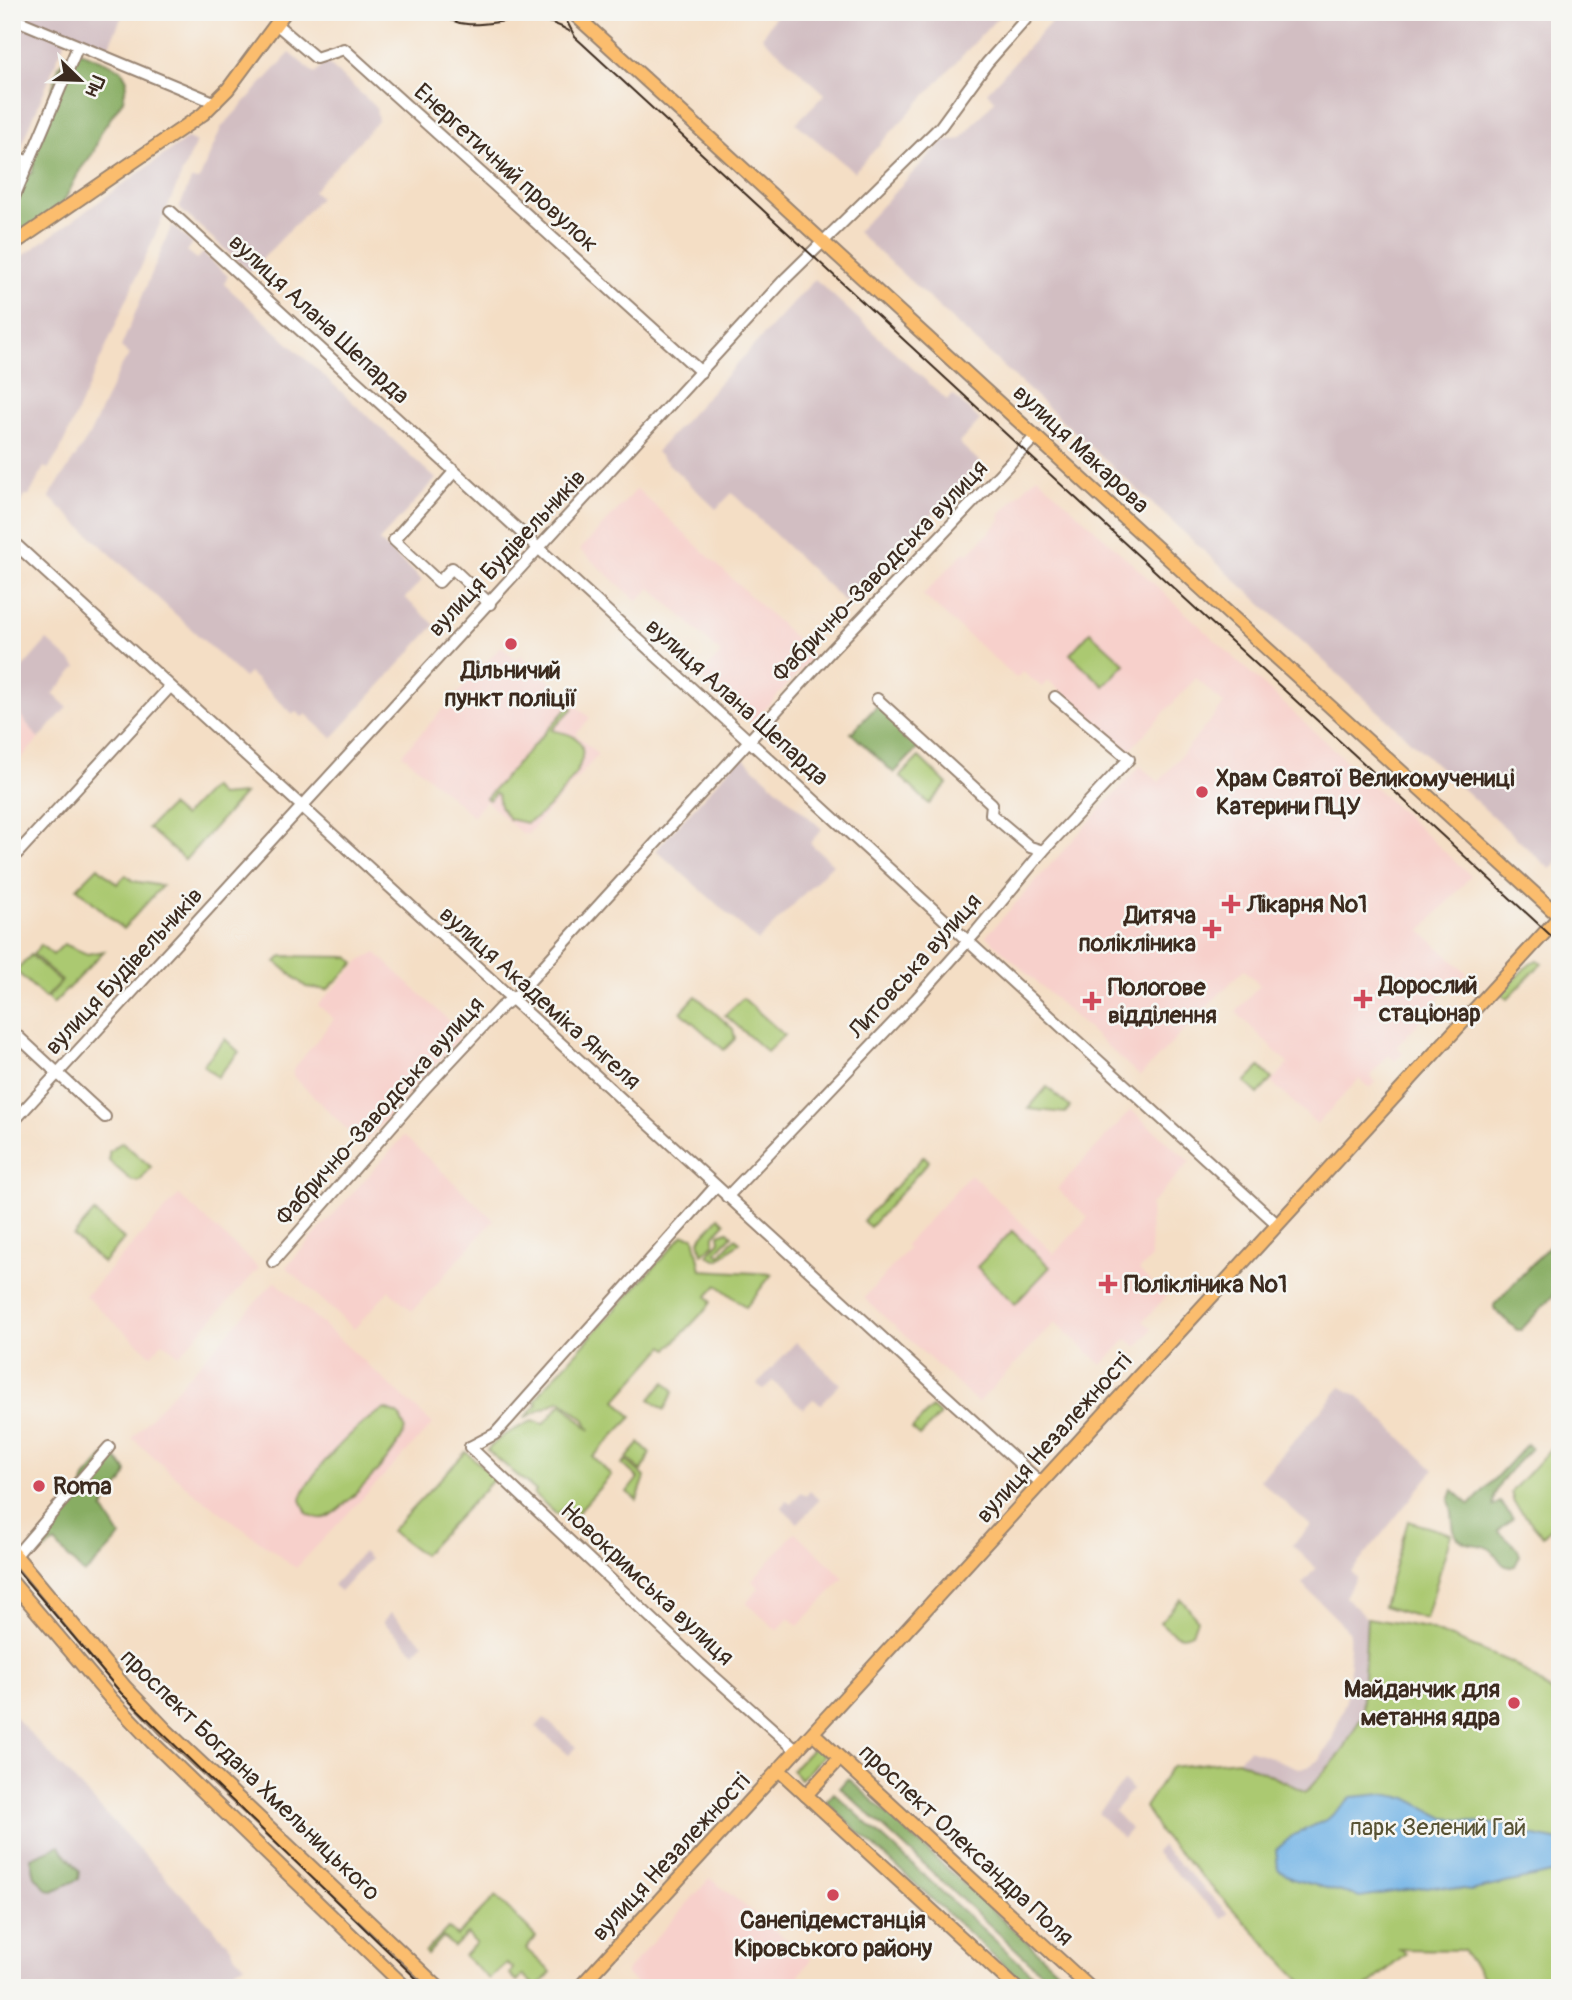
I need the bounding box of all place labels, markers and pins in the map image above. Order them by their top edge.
marker: Дільничий пункт поліції [503,636,519,652]
place label: Дільничий пункт поліції [444,656,578,713]
place label: Храм Святої Великомучениці Катерини ПЦУ [1216,764,1515,821]
marker: Храм Святої Великомучениці Катерини ПЦУ [1194,784,1210,800]
place label: Лікарня №1 [1246,890,1368,919]
marker: Лікарня №1 [1221,894,1241,914]
place label: Дитяча полікліника [1079,901,1196,958]
marker: Дитяча полікліника [1202,919,1222,939]
place label: Дорослий стаціонар [1377,971,1481,1028]
place label: Пологове відділення [1108,973,1217,1030]
marker: Дорослий стаціонар [1353,989,1373,1009]
marker: Пологове відділення [1082,991,1102,1011]
place label: Полікліника №1 [1124,1270,1287,1299]
marker: Полікліника №1 [1098,1274,1118,1294]
place label: Roma [53,1472,112,1501]
marker: Roma [31,1478,47,1494]
place label: Майданчик для метання ядра [1344,1675,1500,1732]
marker: Майданчик для метання ядра [1506,1695,1522,1711]
marker: Санепідемстанція Кіровського району [825,1887,841,1903]
place label: Санепідемстанція Кіровського району [734,1906,933,1963]

